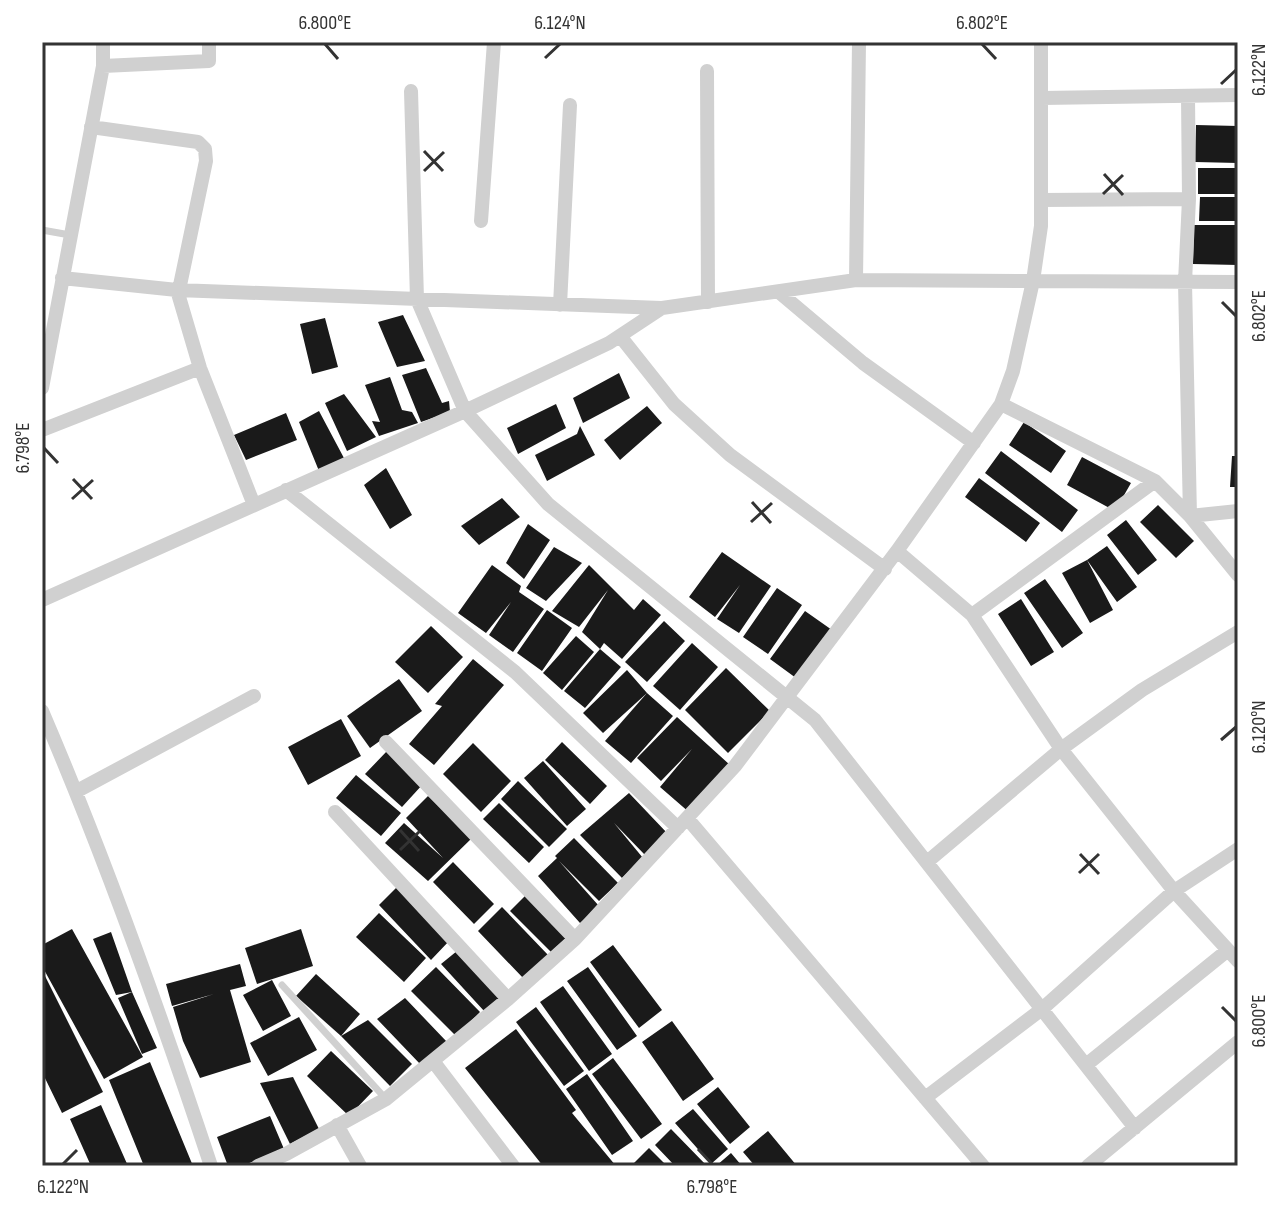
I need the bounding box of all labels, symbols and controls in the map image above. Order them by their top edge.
text: 6.800°E [299,11,351,35]
text: 6.124°N [534,11,586,35]
text: 6.802°E [956,11,1008,35]
text: 6.122°N [1247,44,1271,96]
text: 6.802°E [1247,290,1271,342]
text: 6.798°E [11,423,35,473]
text: 6.120°N [1247,701,1271,753]
text: 6.800°E [1247,995,1271,1047]
text: 6.122°N [37,1175,89,1199]
text: 6.798°E [687,1175,737,1199]

